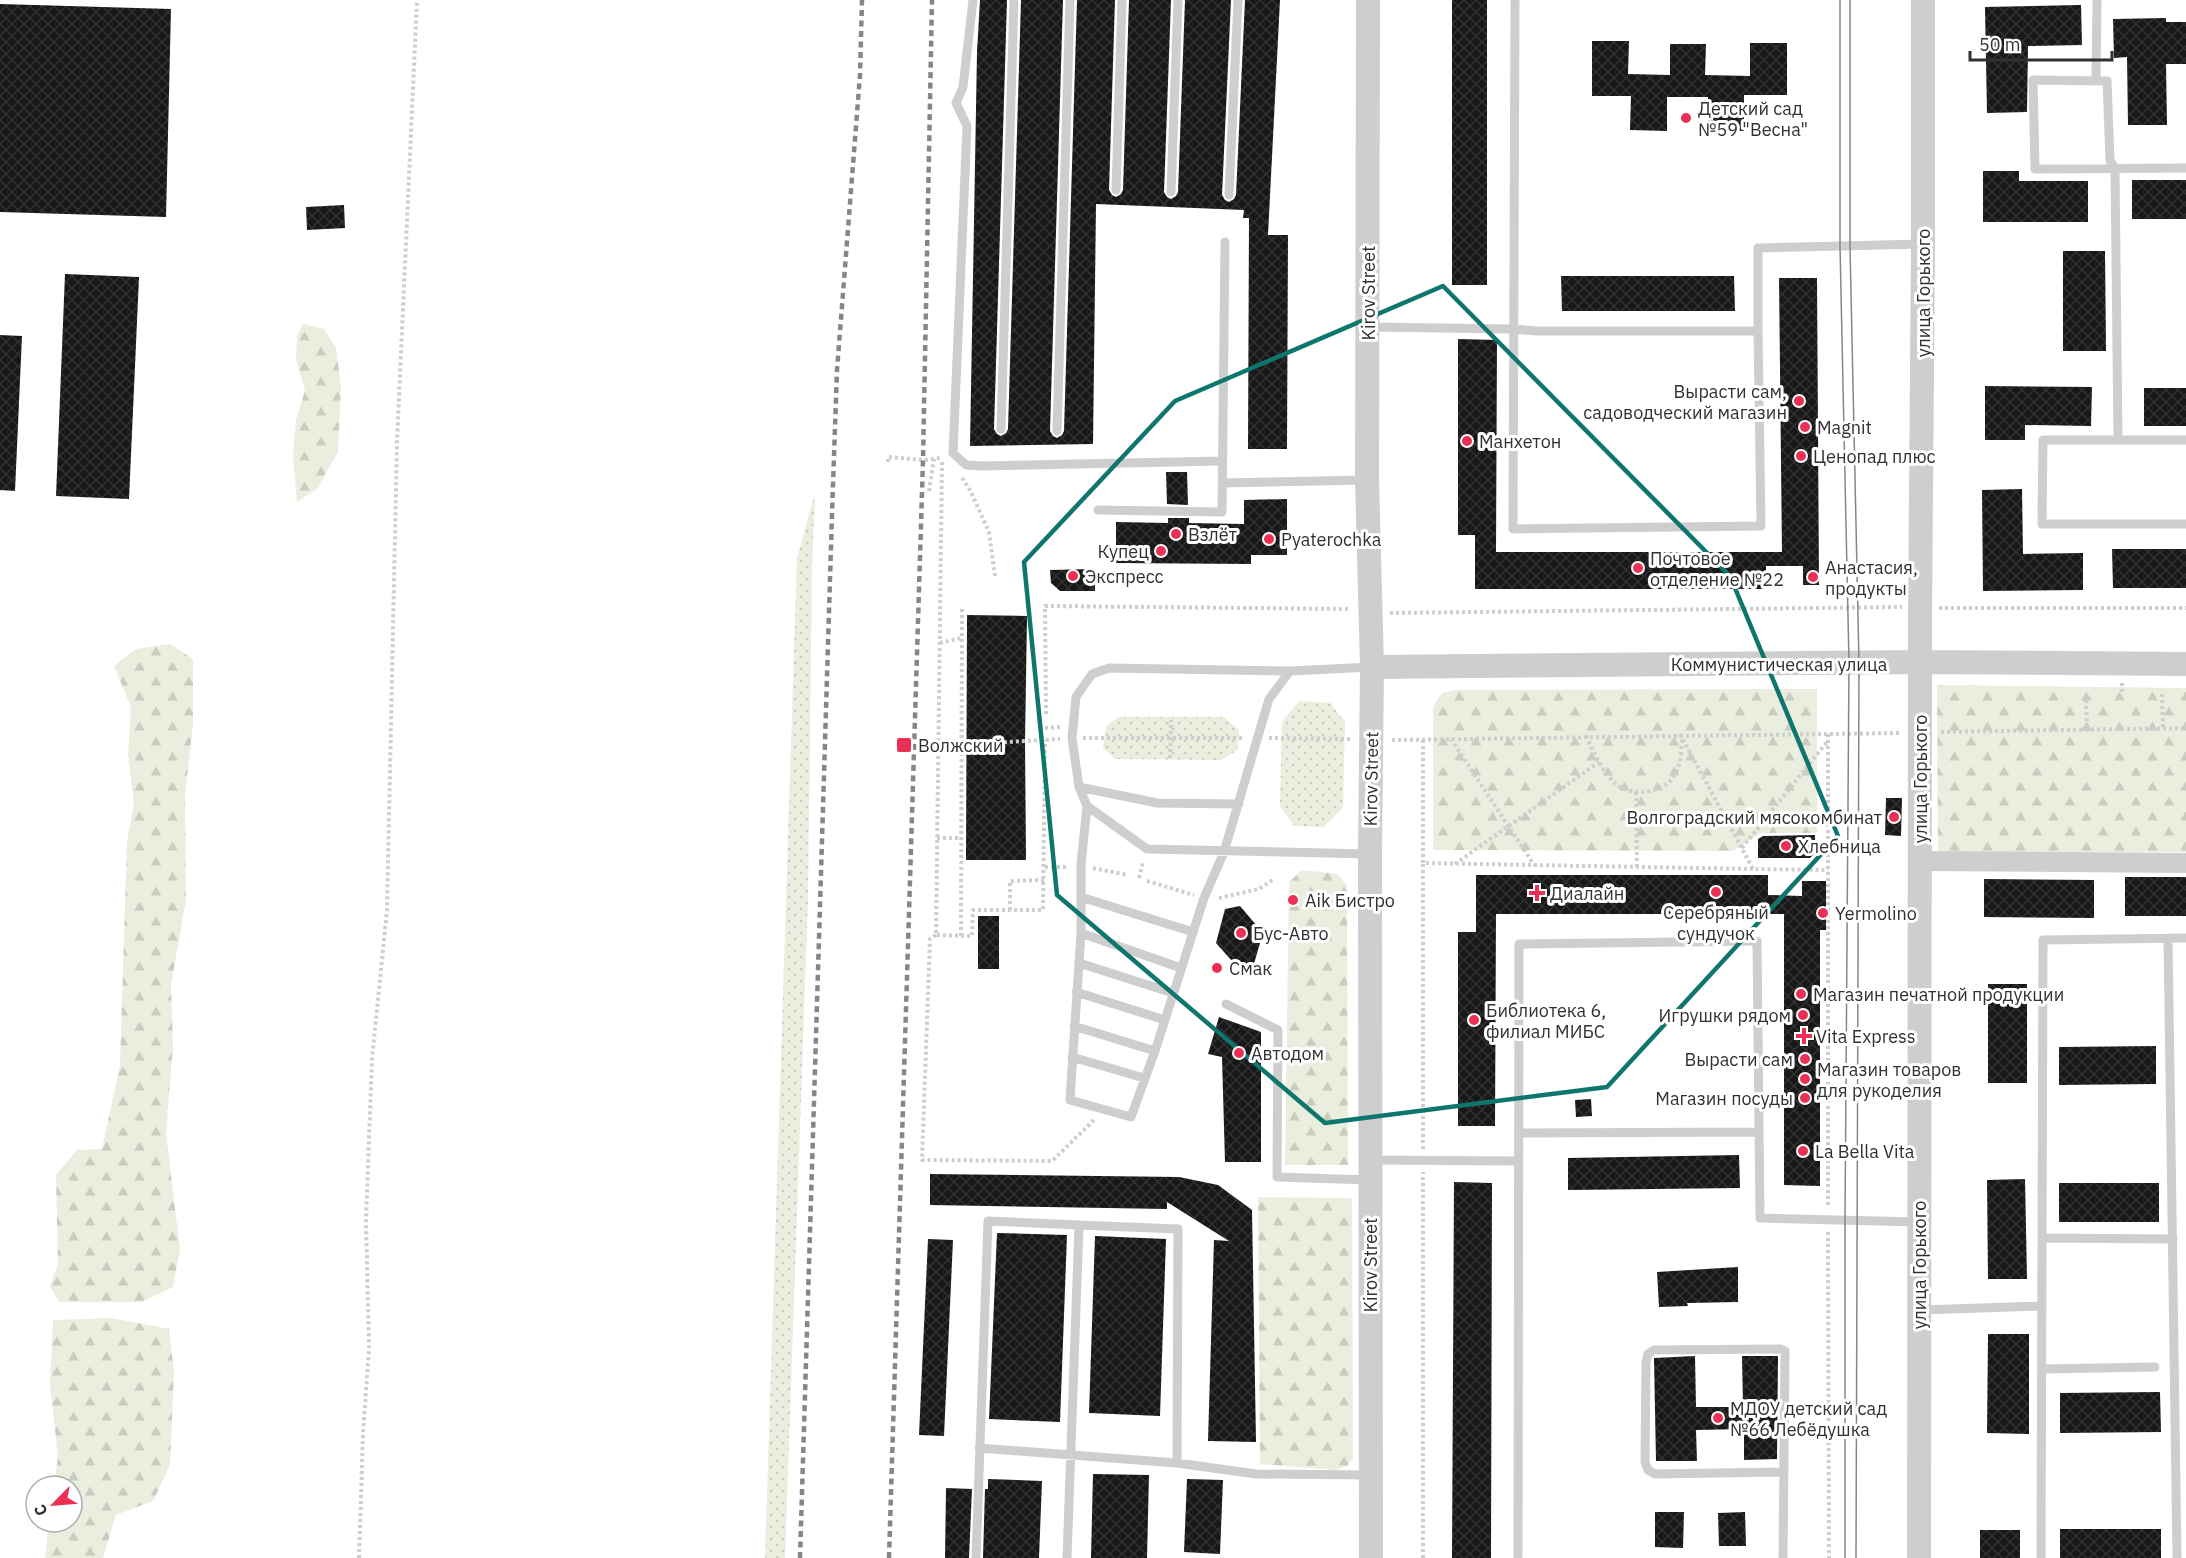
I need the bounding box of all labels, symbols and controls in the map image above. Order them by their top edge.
scale bar [1970,24,2112,62]
text: 50 m [1979,33,2021,56]
place label: Детский сад №59 "Весна" [1698,97,1808,141]
marker: Детский сад №59 "Весна" [1679,111,1693,125]
street label: улица Горького [1912,229,1935,357]
street label: Kirov Street [1357,246,1380,340]
place label: Вырасти сам, садоводческий магазин [1583,380,1787,424]
marker: Вырасти сам, садоводческий магазин [1792,394,1806,408]
place label: Magnit [1817,416,1872,439]
marker: Magnit [1798,420,1812,434]
place label: Манхетон [1479,430,1561,453]
marker: Манхетон [1460,434,1474,448]
place label: Ценопад плюс [1813,445,1936,468]
marker: Ценопад плюс [1794,449,1808,463]
place label: Взлёт [1188,523,1237,546]
marker: Взлёт [1169,527,1183,541]
place label: Pyaterochka [1281,528,1382,551]
marker: Pyaterochka [1262,532,1276,546]
place label: Купец [1098,540,1149,563]
marker: Купец [1154,544,1168,558]
place label: Почтовое отделение №22 [1650,547,1784,591]
place label: Анастасия, продукты [1825,556,1918,600]
marker: Почтовое отделение №22 [1631,561,1645,575]
place label: Экспресс [1085,565,1164,588]
marker: Экспресс [1066,569,1080,583]
marker: Анастасия, продукты [1806,570,1820,584]
street label: Коммунистическая улица [1671,653,1888,676]
street label: улица Горького [1909,715,1932,843]
street label: Kirov Street [1359,731,1383,827]
place label: Волжский [918,734,1004,757]
marker: Волжский [895,736,913,754]
place label: Волгоградский мясокомбинат [1627,806,1882,829]
marker: Волгоградский мясокомбинат [1887,810,1901,824]
place label: Хлебница [1798,835,1881,858]
marker: Хлебница [1779,839,1793,853]
place label: Диалайн [1550,882,1624,905]
marker: Диалайн [1528,884,1546,902]
marker: Серебряный сундучок [1709,885,1723,899]
place label: Aik Бистро [1305,889,1395,912]
marker: Aik Бистро [1286,893,1300,907]
place label: Серебряный сундучок [1663,901,1769,945]
place label: Yermolino [1835,902,1917,925]
marker: Yermolino [1816,906,1830,920]
place label: Бус-Авто [1253,922,1329,945]
marker: Бус-Авто [1234,926,1248,940]
place label: Смак [1229,957,1272,980]
marker: Смак [1210,961,1224,975]
place label: Магазин печатной продукции [1813,983,2064,1006]
marker: Магазин печатной продукции [1794,987,1808,1001]
place label: Библиотека 6, филиал МИБС [1486,999,1606,1043]
place label: Игрушки рядом [1659,1004,1791,1027]
marker: Игрушки рядом [1796,1008,1810,1022]
marker: Библиотека 6, филиал МИБС [1467,1013,1481,1027]
place label: Vita Express [1816,1025,1916,1048]
marker: Vita Express [1797,1029,1811,1043]
place label: Автодом [1251,1042,1324,1065]
marker: Автодом [1232,1046,1246,1060]
place label: Вырасти сам [1685,1048,1793,1071]
marker: Вырасти сам [1798,1052,1812,1066]
place label: Магазин товаров для рукоделия [1817,1058,1961,1102]
marker: Магазин товаров для рукоделия [1798,1072,1812,1086]
place label: Магазин посуды [1655,1087,1793,1110]
marker: Магазин посуды [1798,1091,1812,1105]
place label: La Bella Vita [1815,1140,1915,1163]
marker: La Bella Vita [1796,1144,1810,1158]
street label: улица Горького [1908,1201,1931,1329]
street label: Kirov Street [1359,1218,1382,1312]
place label: МДОУ детский сад №66 Лебёдушка [1730,1397,1888,1441]
marker: МДОУ детский сад №66 Лебёдушка [1711,1411,1725,1425]
north arrow [24,1474,84,1534]
text: С [29,1501,52,1519]

